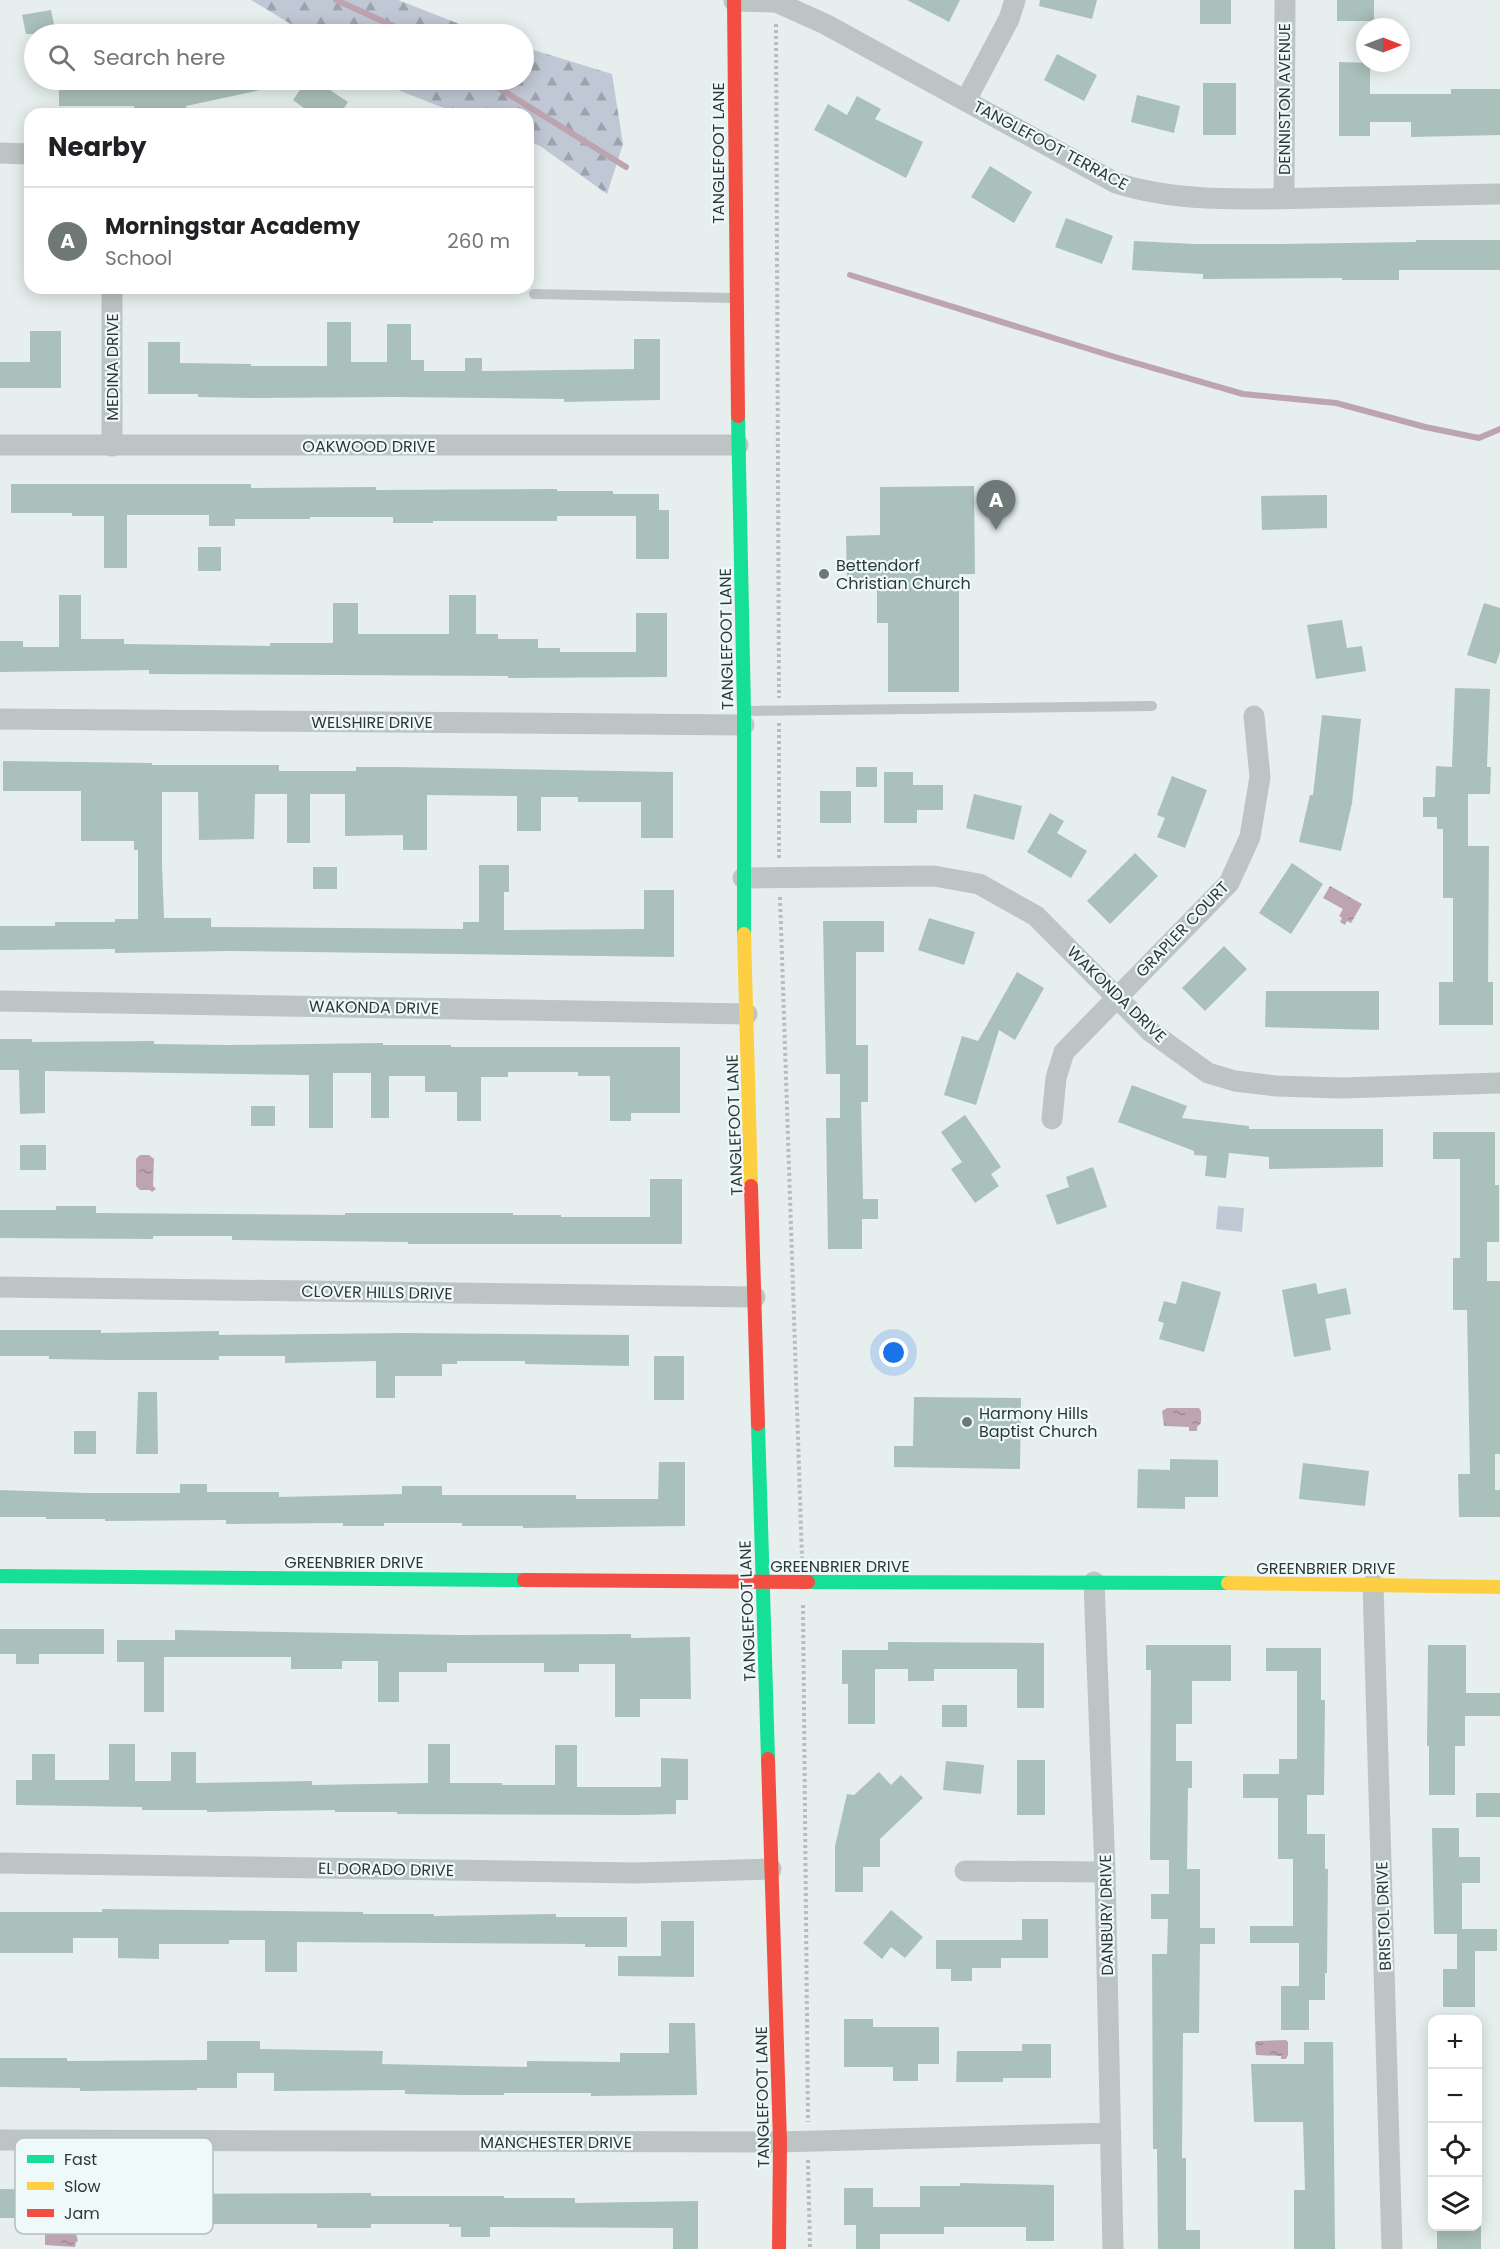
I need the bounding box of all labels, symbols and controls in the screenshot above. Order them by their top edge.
north arrow [1356,18,1410,72]
street label: DENNISTON AVENUE [1273,23,1296,175]
search box [24,24,534,90]
icon: search [45,41,78,74]
text: Search here [93,42,226,73]
street label: TANGLEFOOT LANE [707,82,730,224]
street label: TANGLEFOOT TERRACE [969,95,1132,196]
text: Nearby [48,129,146,165]
text: Morningstar Academy [105,211,360,242]
text: A [60,227,75,255]
text: 260 m [447,227,510,255]
text: School [105,244,172,272]
street label: MEDINA DRIVE [101,313,124,421]
street label: OAKWOOD DRIVE [302,435,436,458]
pin: A [976,480,1016,530]
place label: Bettendorf Christian Church [836,554,971,595]
marker: Bettendorf Christian Church [817,567,831,581]
street label: TANGLEFOOT LANE [714,568,739,710]
street label: WELSHIRE DRIVE [311,711,433,734]
street label: GRAPLER COURT [1131,876,1234,982]
street label: WAKONDA DRIVE [1062,941,1171,1048]
street label: WAKONDA DRIVE [309,995,439,1020]
street label: TANGLEFOOT LANE [721,1054,748,1196]
street label: CLOVER HILLS DRIVE [301,1280,453,1305]
your location [879,1338,908,1367]
place label: Harmony Hills Baptist Church [979,1402,1097,1443]
marker: Harmony Hills Baptist Church [960,1415,974,1429]
street label: TANGLEFOOT LANE [734,1540,761,1682]
street label: GREENBRIER DRIVE [284,1551,424,1574]
street label: GREENBRIER DRIVE [770,1555,910,1578]
street label: GREENBRIER DRIVE [1256,1557,1396,1580]
street label: DANBURY DRIVE [1094,1854,1119,1976]
street label: EL DORADO DRIVE [318,1857,454,1882]
street label: BRISTOL DRIVE [1370,1861,1397,1971]
map controls [1428,2015,1482,2231]
button: + [1428,2015,1482,2069]
street label: TANGLEFOOT LANE [750,2026,775,2168]
button: − [1428,2069,1482,2123]
button: locate [1428,2123,1482,2177]
street label: MANCHESTER DRIVE [480,2131,632,2154]
legend [15,2138,213,2234]
text: Fast [64,2148,97,2171]
text: Slow [64,2175,101,2198]
button: layers [1428,2177,1482,2231]
text: Jam [64,2202,100,2225]

